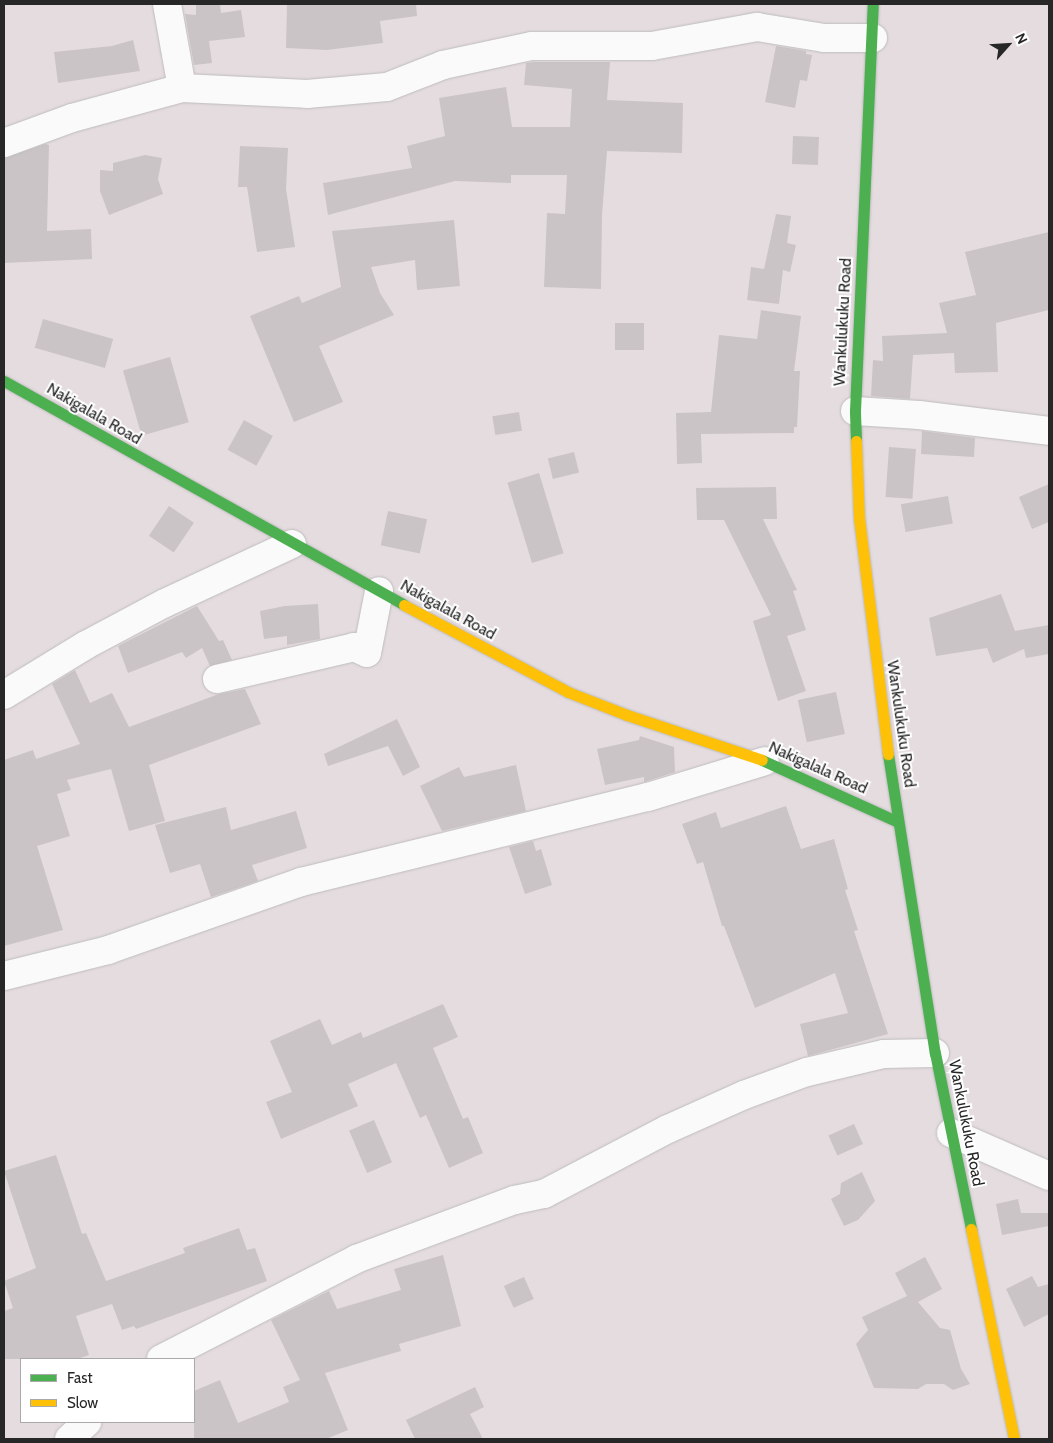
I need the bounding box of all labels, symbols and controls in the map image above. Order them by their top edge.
north arrow [983,20,1033,70]
text: N [1011,30,1032,47]
street label: Wankulukuku Road [830,257,856,387]
street label: Nakigalala Road [43,379,145,449]
street label: Nakigalala Road [397,576,499,644]
street label: Wankulukuku Road [883,659,919,789]
street label: Nakigalala Road [766,738,870,798]
street label: Wankulukuku Road [944,1058,988,1188]
legend [20,1358,195,1423]
text: Fast [67,1369,92,1387]
text: Slow [67,1394,98,1412]

